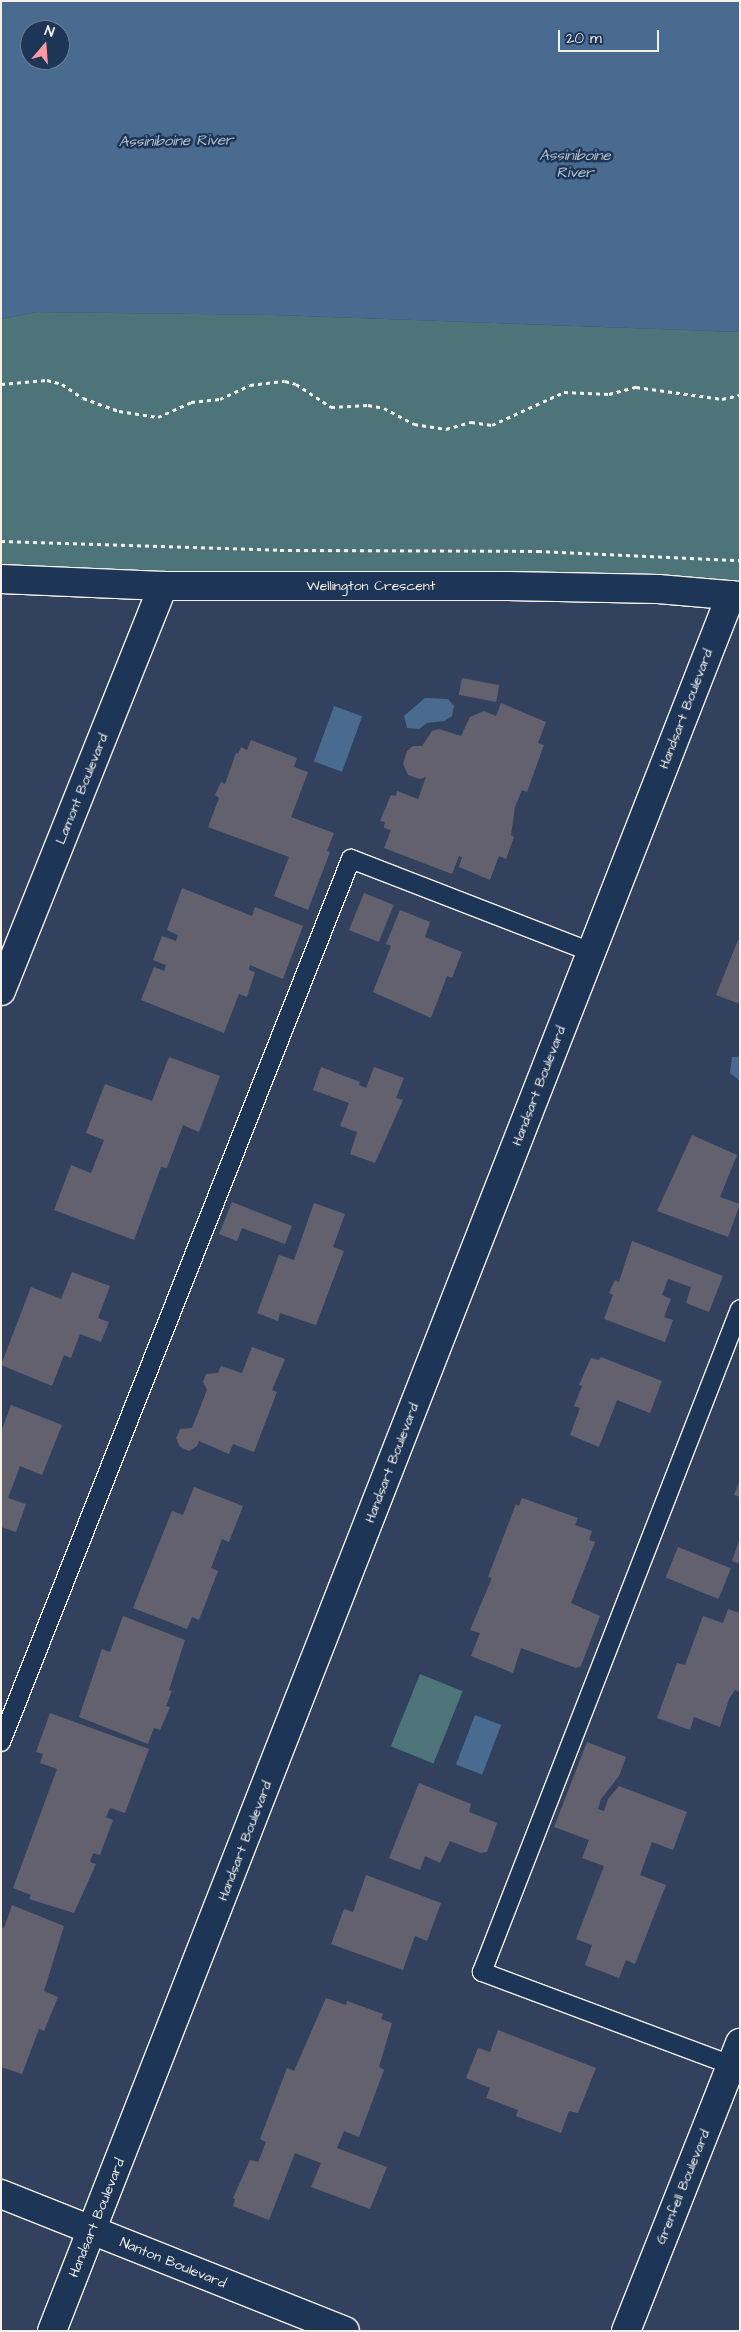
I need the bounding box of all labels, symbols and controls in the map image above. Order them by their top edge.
north arrow [20,20,70,70]
scale bar [561,20,662,52]
text: N [42,21,57,43]
text: 20 m [566,28,602,49]
water label: Assiniboine River [119,131,233,151]
water label: Assiniboine River [539,146,611,181]
street label: Wellington Crescent [307,578,435,594]
street label: Handsart Boulevard [655,647,717,771]
street label: Lamont Boulevard [52,731,112,847]
street label: Handsart Boulevard [508,1024,570,1148]
street label: Handsart Boulevard [361,1401,423,1525]
street label: Handsart Boulevard [214,1779,276,1903]
street label: Grenfell Boulevard [652,2127,714,2247]
street label: Handsart Boulevard [65,2156,129,2280]
street label: Nanton Boulevard [117,2234,229,2292]

